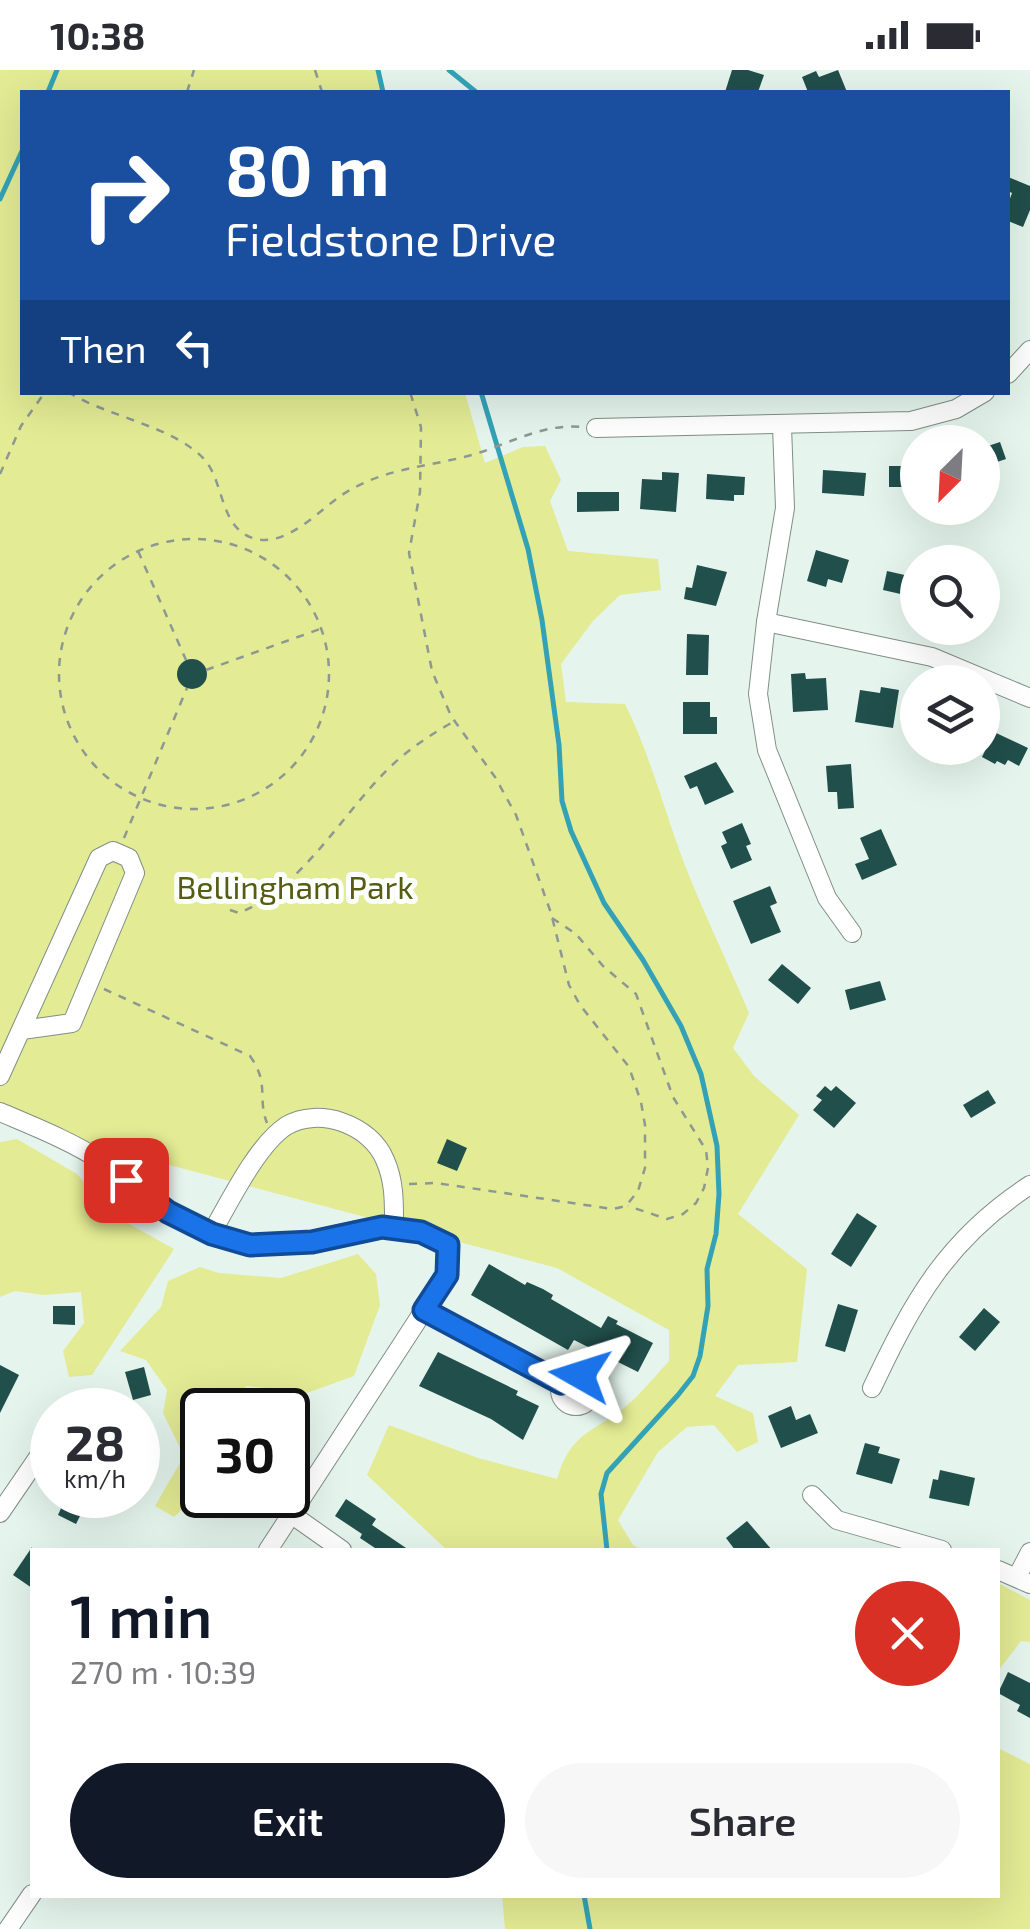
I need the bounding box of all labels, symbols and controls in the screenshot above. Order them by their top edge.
text: 10:38 [50,12,145,58]
text: 80 m [225,126,390,210]
icon: right [60,130,190,260]
text: Fieldstone Drive [225,211,556,265]
icon: left [167,320,222,375]
text: Then [60,325,147,371]
north arrow [900,425,1000,525]
map controls [900,425,1000,765]
button: search [900,545,1000,645]
button: layers [900,665,1000,765]
park label: Bellingham Park [176,867,414,905]
pin [84,1138,169,1223]
icon: arrive [99,1153,154,1208]
position arrow [528,1323,632,1427]
speed limit sign: 30 [180,1388,310,1518]
text: 28 [65,1411,125,1471]
text: km/h [64,1463,126,1493]
text: 1 min [70,1578,212,1650]
button: close [855,1581,960,1686]
text: 270 m · 10:39 [70,1652,256,1690]
button: Exit [70,1763,505,1878]
button: Share [525,1763,960,1878]

